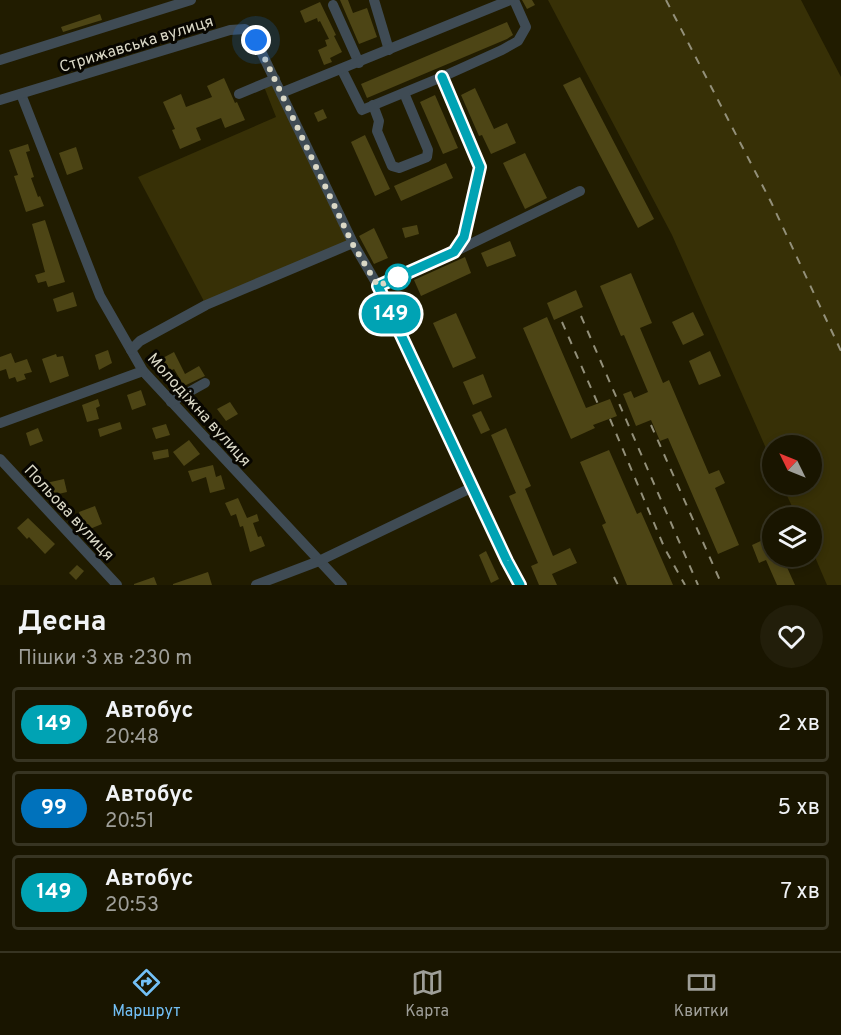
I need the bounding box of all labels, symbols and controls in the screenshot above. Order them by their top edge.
street label: Стрижавська вулиця [57,12,216,78]
your location [241,25,271,55]
unlabelled marker [385,264,411,290]
line badge: 149 [356,294,426,334]
text: 149 [374,301,408,328]
street label: Молодіжна вулиця [142,349,255,471]
north arrow [762,435,822,495]
map controls [762,435,822,567]
street label: Польова вулиця [19,461,118,565]
button: layers [762,507,822,567]
text: Десна [18,605,106,641]
button: heart [760,605,823,668]
text: Пішки · 3 хв · 230 m [18,646,192,672]
text: Автобус [105,698,193,725]
text: 149 [37,711,71,738]
text: 2 хв [778,711,820,738]
text: 20:48 [105,725,159,751]
text: Автобус [105,782,193,809]
text: 99 [41,795,67,822]
text: 5 хв [777,795,820,822]
text: 20:51 [105,809,154,835]
text: Автобус [105,866,193,893]
text: 149 [37,879,71,906]
text: 7 хв [780,879,820,906]
text: 20:53 [105,893,159,919]
tab: Маршрут [112,966,180,1022]
tab: Карта [405,966,449,1022]
tab: Квитки [674,966,729,1022]

